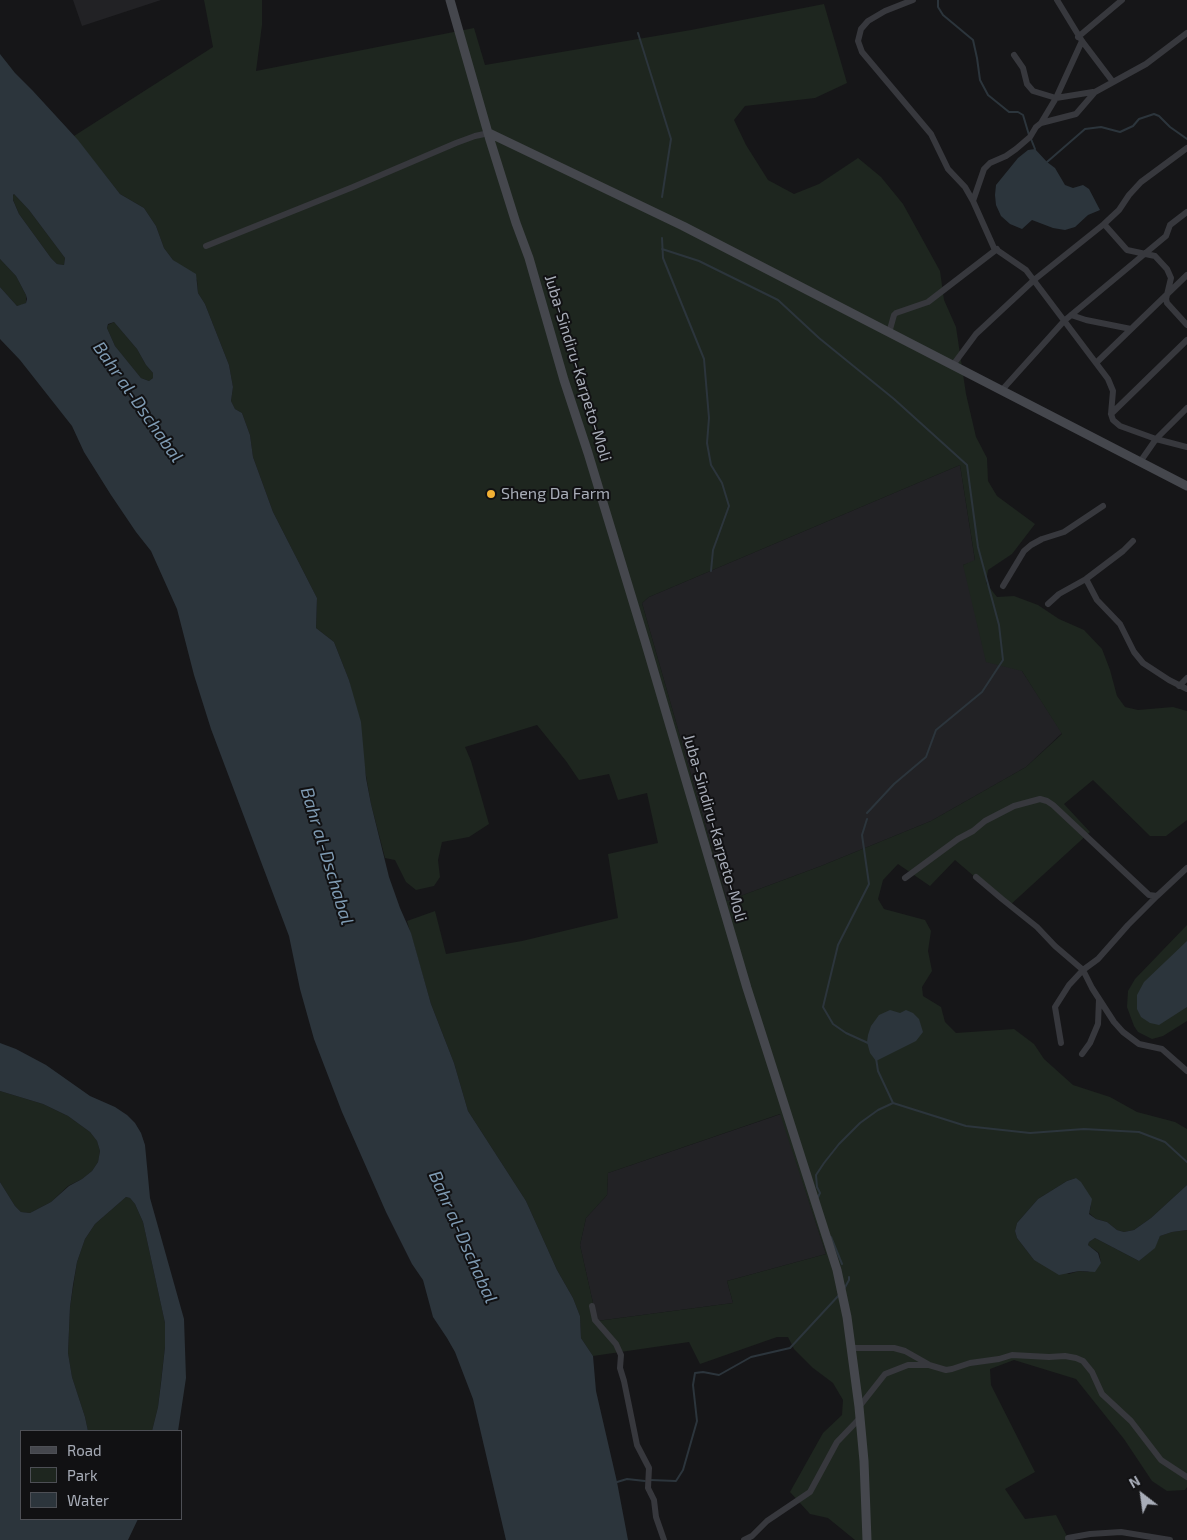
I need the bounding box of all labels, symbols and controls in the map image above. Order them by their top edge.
street label: Juba-Sindiru-Karpeto-Moli [540,272,616,464]
water label: Bahr al-Dschabal [88,337,188,467]
place label: Sheng Da Farm [501,484,610,504]
marker: Sheng Da Farm [485,488,497,500]
street label: Juba-Sindiru-Karpeto-Moli [679,732,751,924]
water label: Bahr al-Dschabal [296,785,358,927]
water label: Bahr al-Dschabal [424,1167,502,1307]
legend [20,1430,182,1520]
text: Road [67,1441,102,1459]
text: Park [67,1466,98,1484]
north arrow [1117,1470,1167,1520]
text: N [1126,1472,1143,1491]
text: Water [67,1491,109,1509]

